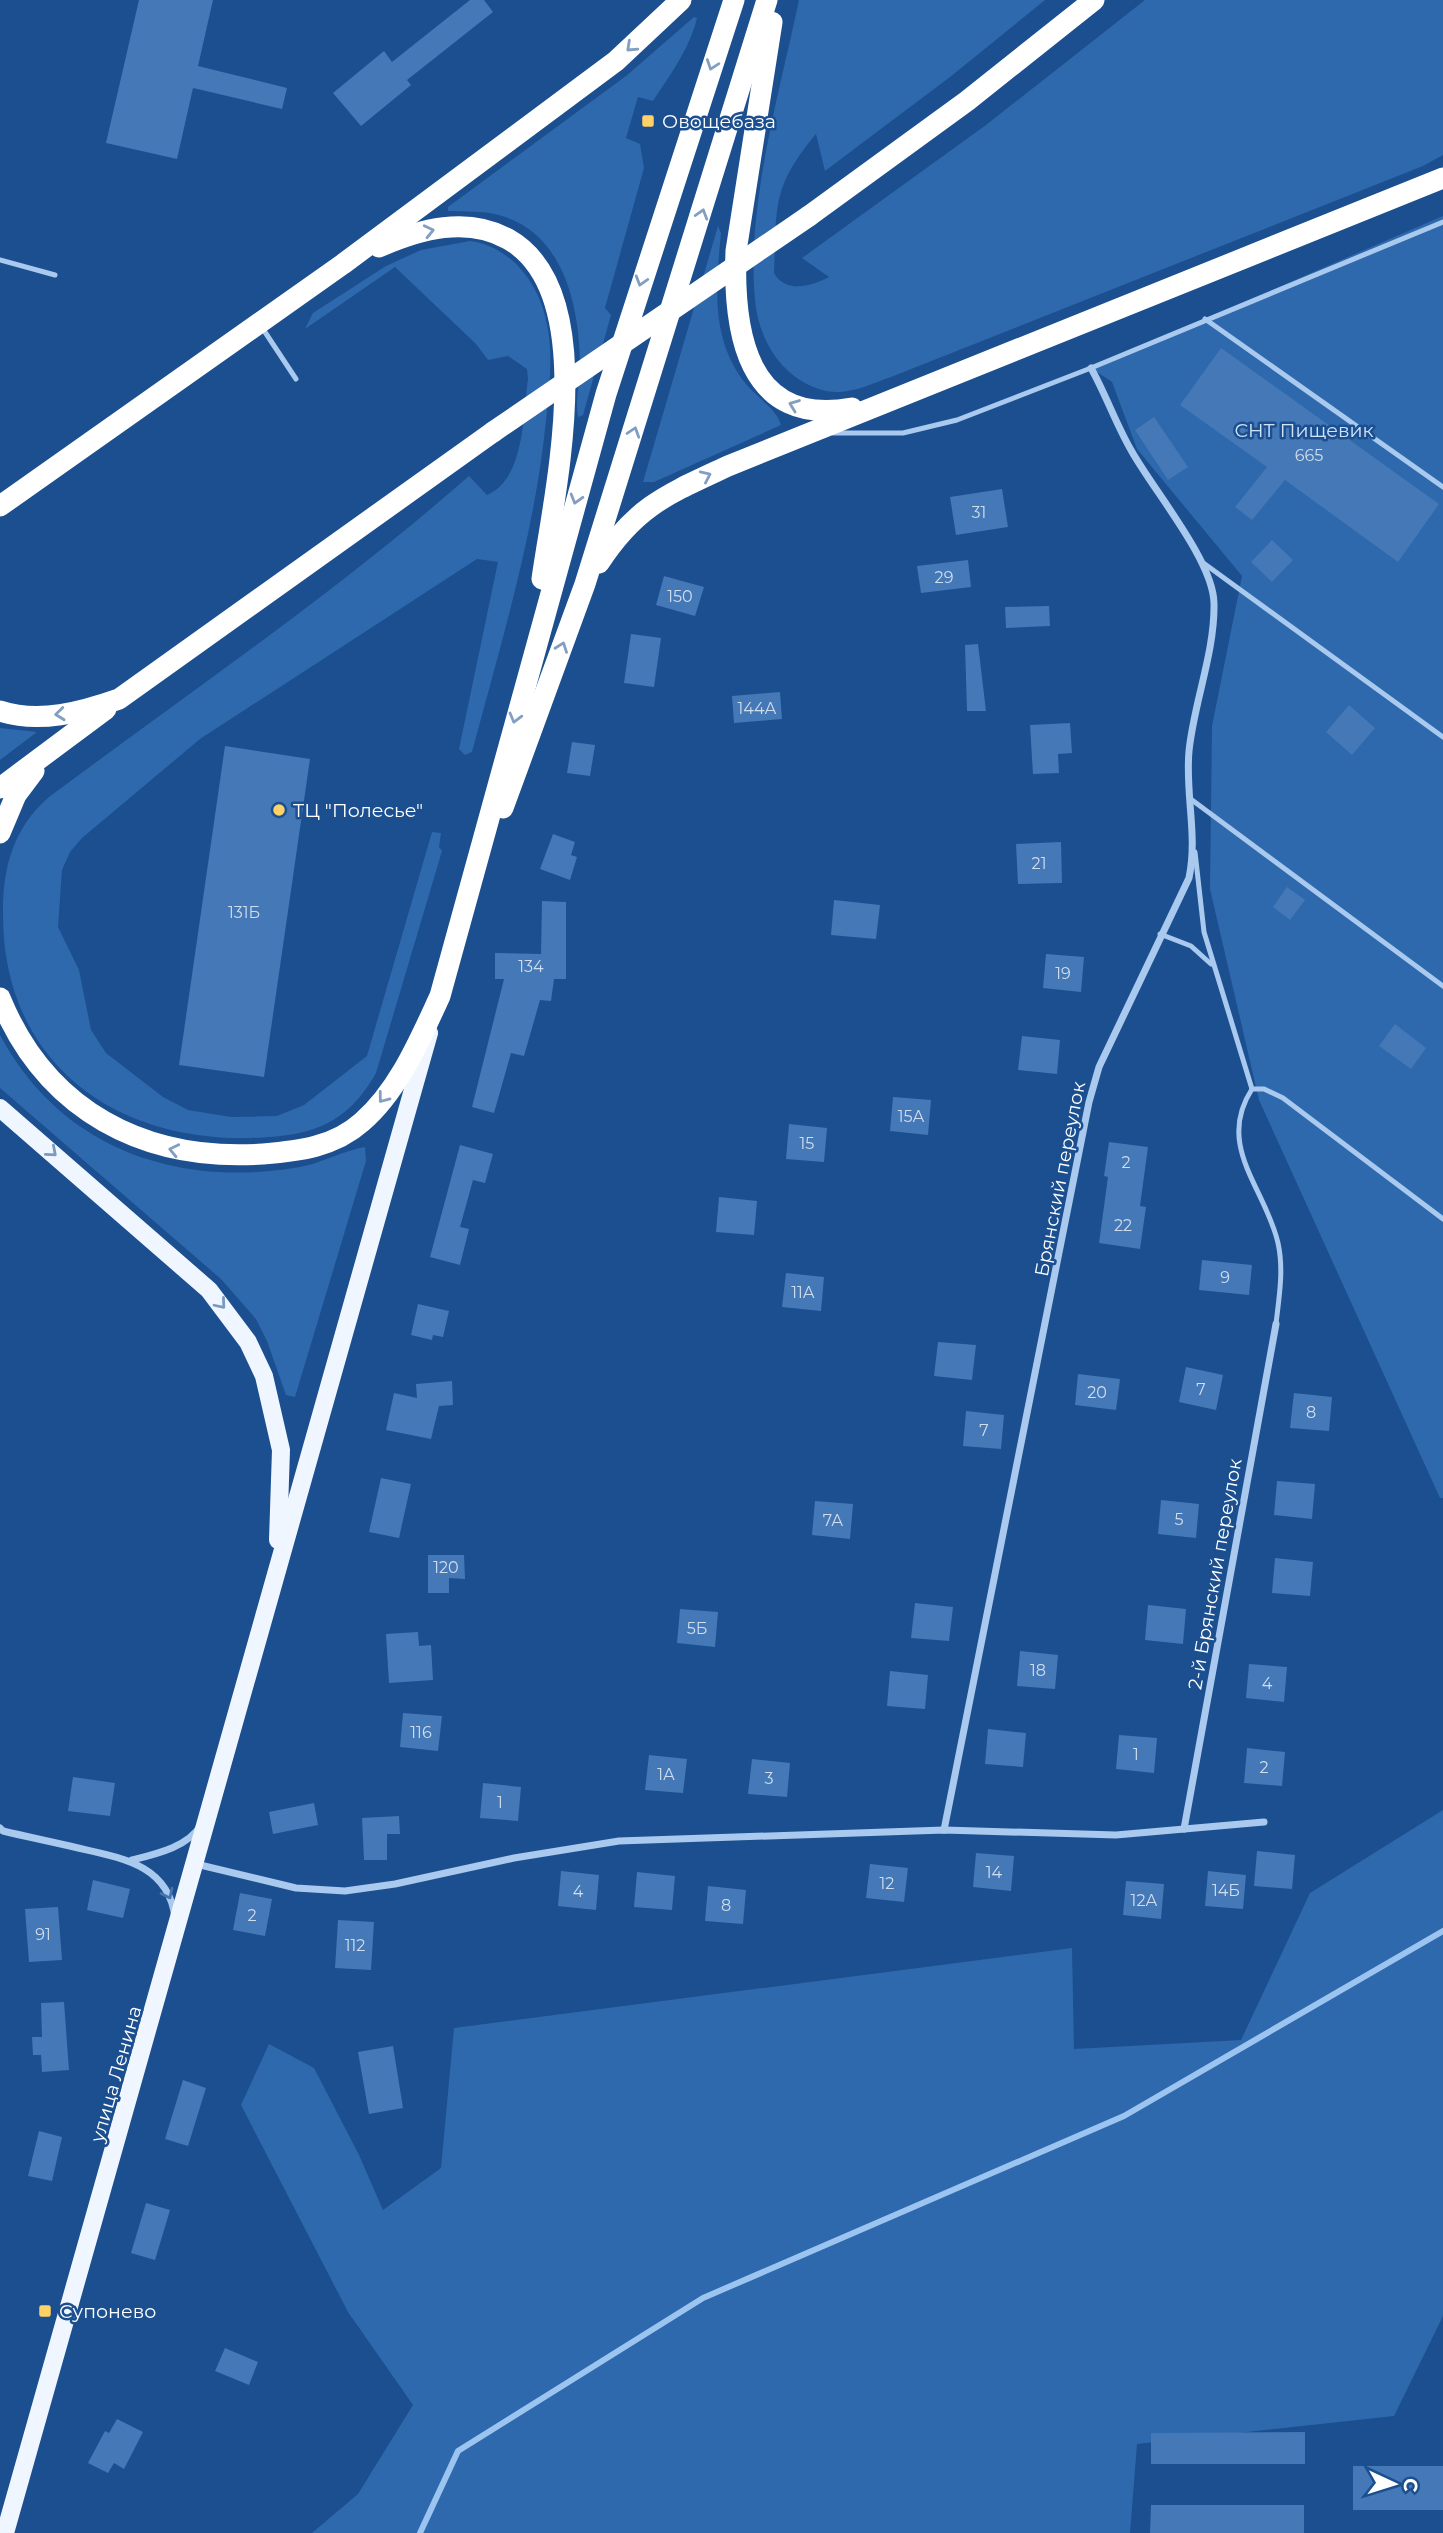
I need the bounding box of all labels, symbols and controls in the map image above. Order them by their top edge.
one-way arrow [626,39,639,52]
one-way arrow [706,58,720,70]
place label: Овощебаза [662,110,776,133]
marker: Овощебаза [640,113,656,129]
one-way arrow [693,209,708,221]
one-way arrow [423,224,435,239]
one-way arrow [635,274,649,286]
one-way arrow [789,400,801,414]
park label: СНТ Пищевик [1234,419,1374,442]
one-way arrow [626,426,640,438]
house number: 665 [1295,446,1323,465]
one-way arrow [699,470,711,484]
one-way arrow [570,492,584,504]
house number: 31 [972,503,986,522]
house number: 29 [935,568,953,587]
house number: 150 [667,587,693,606]
one-way arrow [554,642,568,654]
house number: 144А [738,699,777,718]
one-way arrow [55,707,66,722]
one-way arrow [509,711,523,723]
place label: ТЦ "Полесье" [293,799,423,822]
marker: ТЦ "Полесье" [271,802,287,818]
house number: 21 [1032,854,1046,873]
house number: 131Б [228,903,260,922]
house number: 134 [518,957,544,976]
house number: 19 [1055,964,1071,983]
street label: Брянский переулок [1030,1080,1090,1278]
one-way arrow [379,1091,392,1103]
house number: 15А [898,1107,924,1126]
house number: 15 [800,1134,814,1153]
one-way arrow [168,1143,180,1158]
one-way arrow [43,1144,56,1156]
house number: 2 [1121,1153,1131,1172]
house number: 22 [1114,1216,1132,1235]
house number: 9 [1220,1268,1230,1287]
house number: 11А [791,1283,815,1302]
one-way arrow [213,1296,225,1309]
house number: 7 [1196,1380,1206,1399]
house number: 20 [1087,1383,1107,1402]
house number: 8 [1306,1403,1316,1422]
house number: 7 [979,1421,989,1440]
street label: 2-й Брянский переулок [1183,1457,1247,1691]
house number: 5 [1174,1510,1184,1529]
house number: 7А [823,1511,843,1530]
house number: 120 [433,1558,459,1577]
house number: 5Б [687,1619,707,1638]
house number: 18 [1030,1661,1046,1680]
house number: 4 [1262,1674,1273,1693]
house number: 116 [410,1723,432,1742]
house number: 1 [1133,1745,1139,1764]
house number: 2 [1259,1758,1269,1777]
house number: 1А [657,1765,675,1784]
house number: 3 [764,1769,774,1788]
house number: 1 [497,1793,503,1812]
house number: 14 [986,1863,1003,1882]
house number: 12 [880,1874,894,1893]
house number: 14Б [1212,1881,1240,1900]
house number: 4 [573,1882,584,1901]
one-way arrow [160,1887,173,1900]
house number: 12А [1131,1891,1157,1910]
house number: 8 [721,1896,731,1915]
house number: 2 [247,1906,257,1925]
house number: 91 [35,1925,51,1944]
house number: 112 [345,1936,365,1955]
street label: улица Ленина [85,2003,146,2146]
place label: Супонево [59,2300,156,2323]
marker: Супонево [37,2303,53,2319]
north arrow [1359,2449,1429,2519]
text: С [1398,2477,1422,2493]

